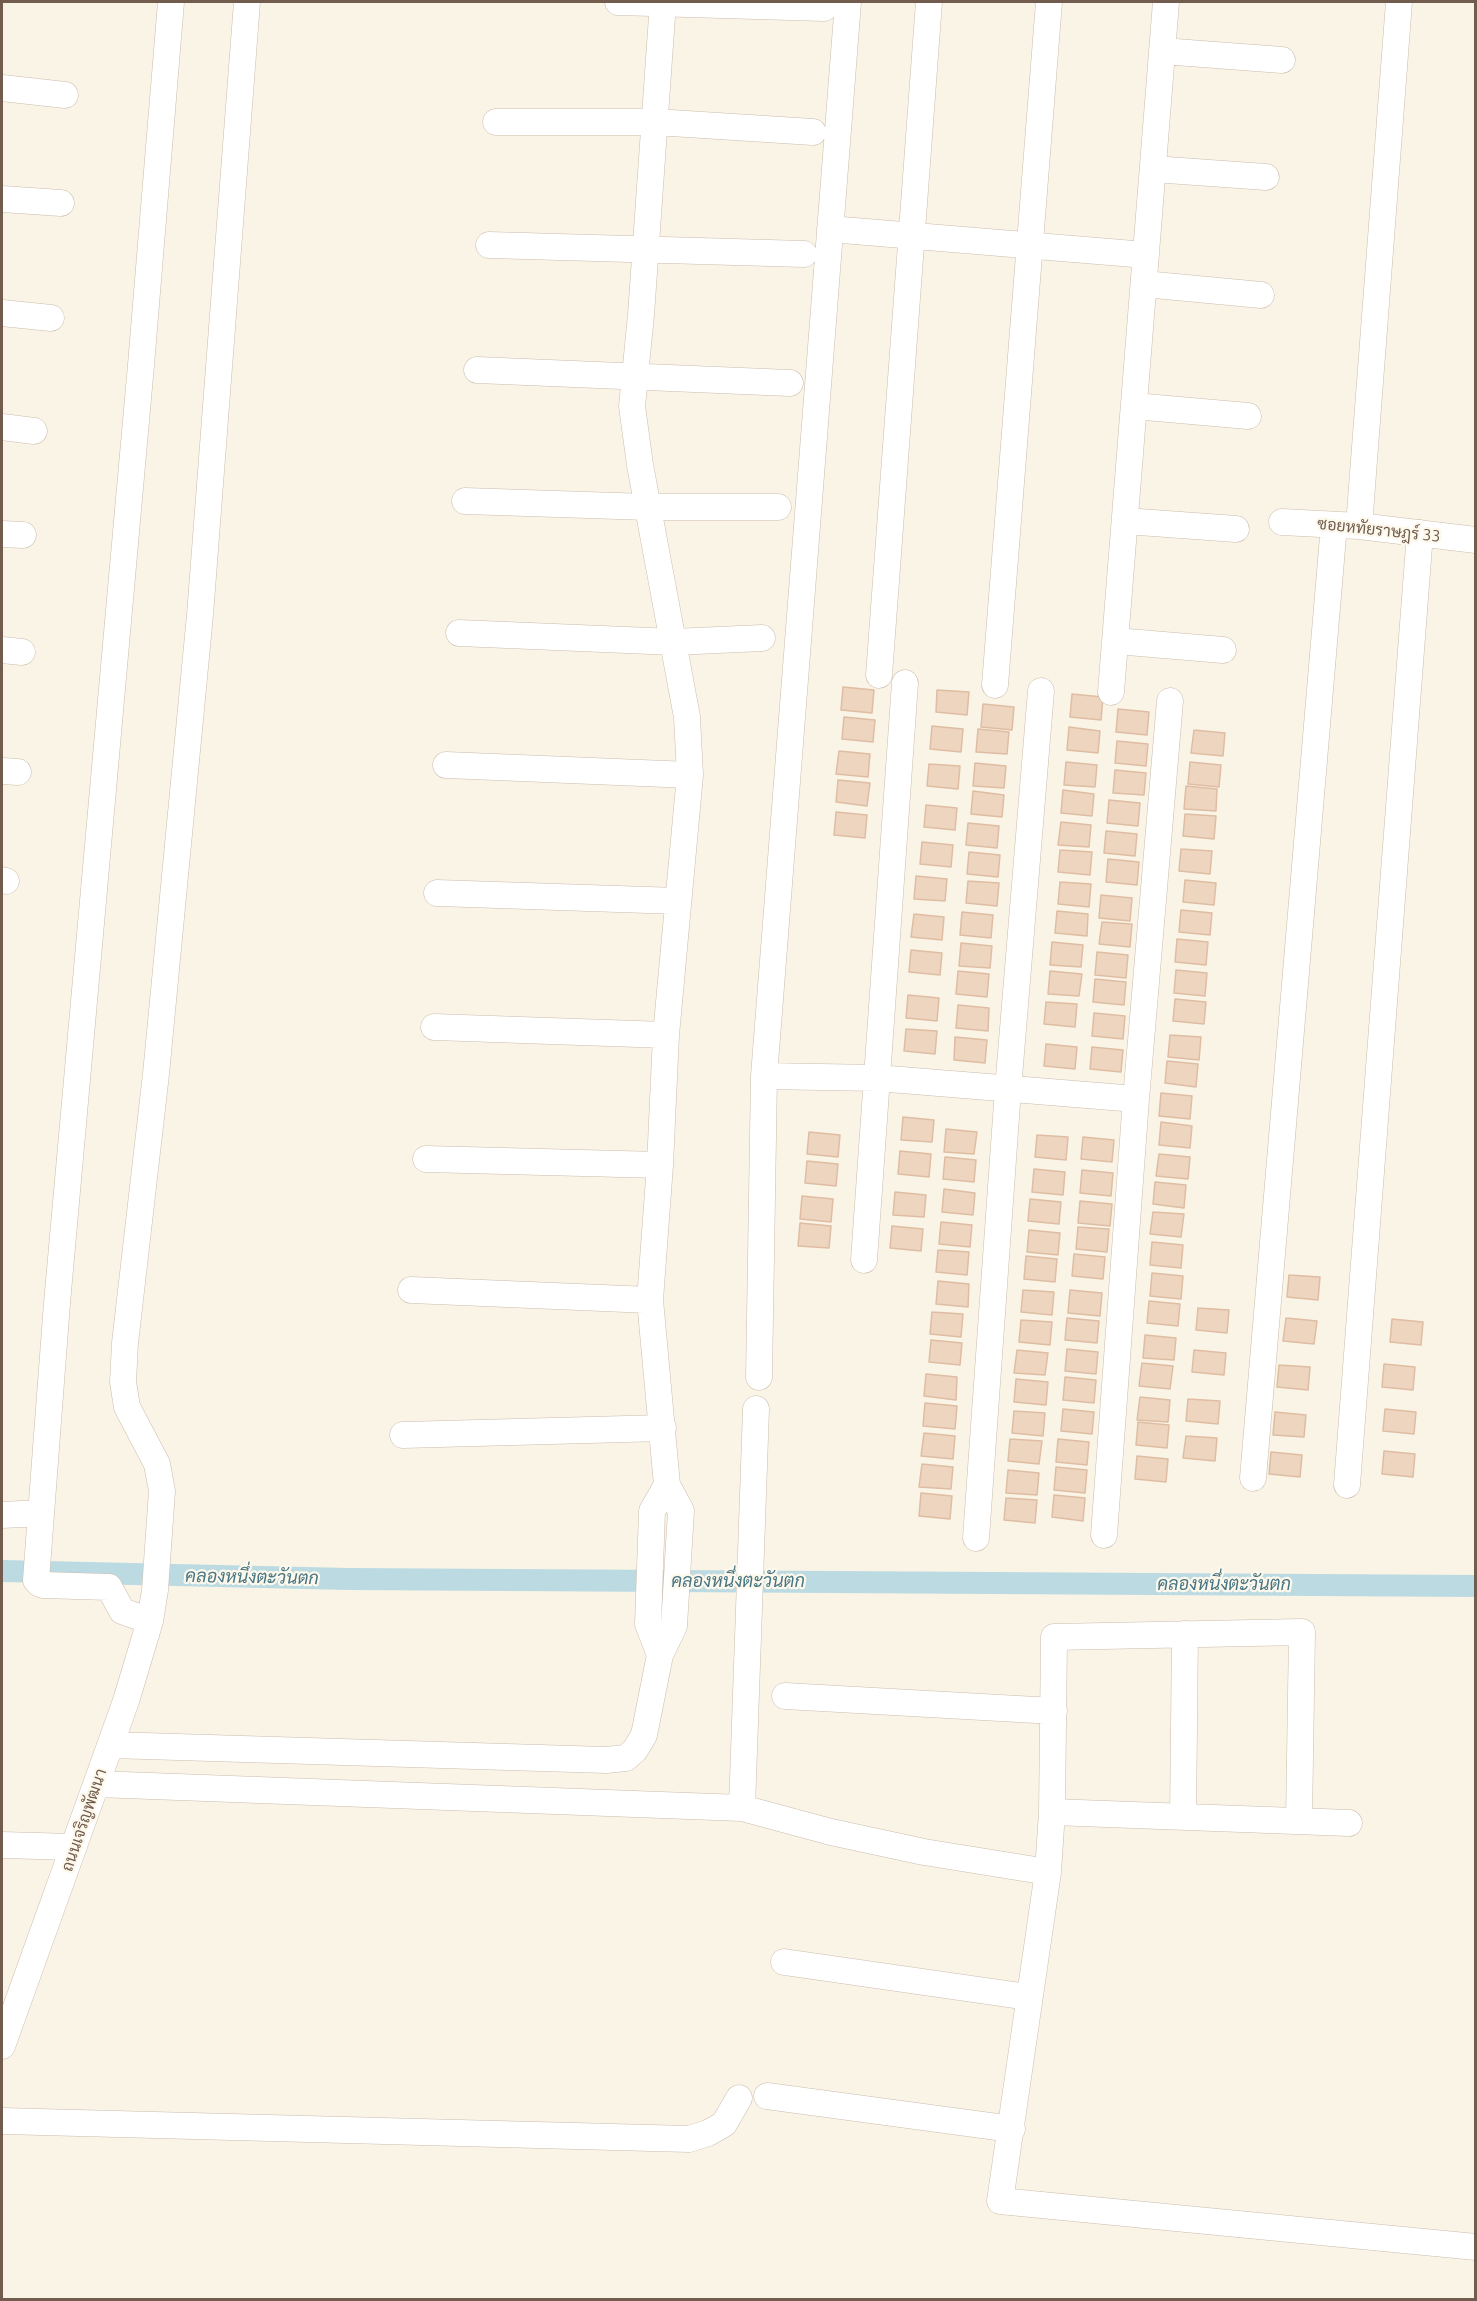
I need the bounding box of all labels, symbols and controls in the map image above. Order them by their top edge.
street label: ซอยหทัยราษฎร์ 33 [1316,514,1442,546]
water label: คลองหนึ่งตะวันตก [185,1565,319,1589]
water label: คลองหนึ่งตะวันตก [671,1570,805,1592]
water label: คลองหนึ่งตะวันตก [1157,1573,1291,1595]
street label: ถนนเจริญพัฒนา [57,1766,111,1874]

